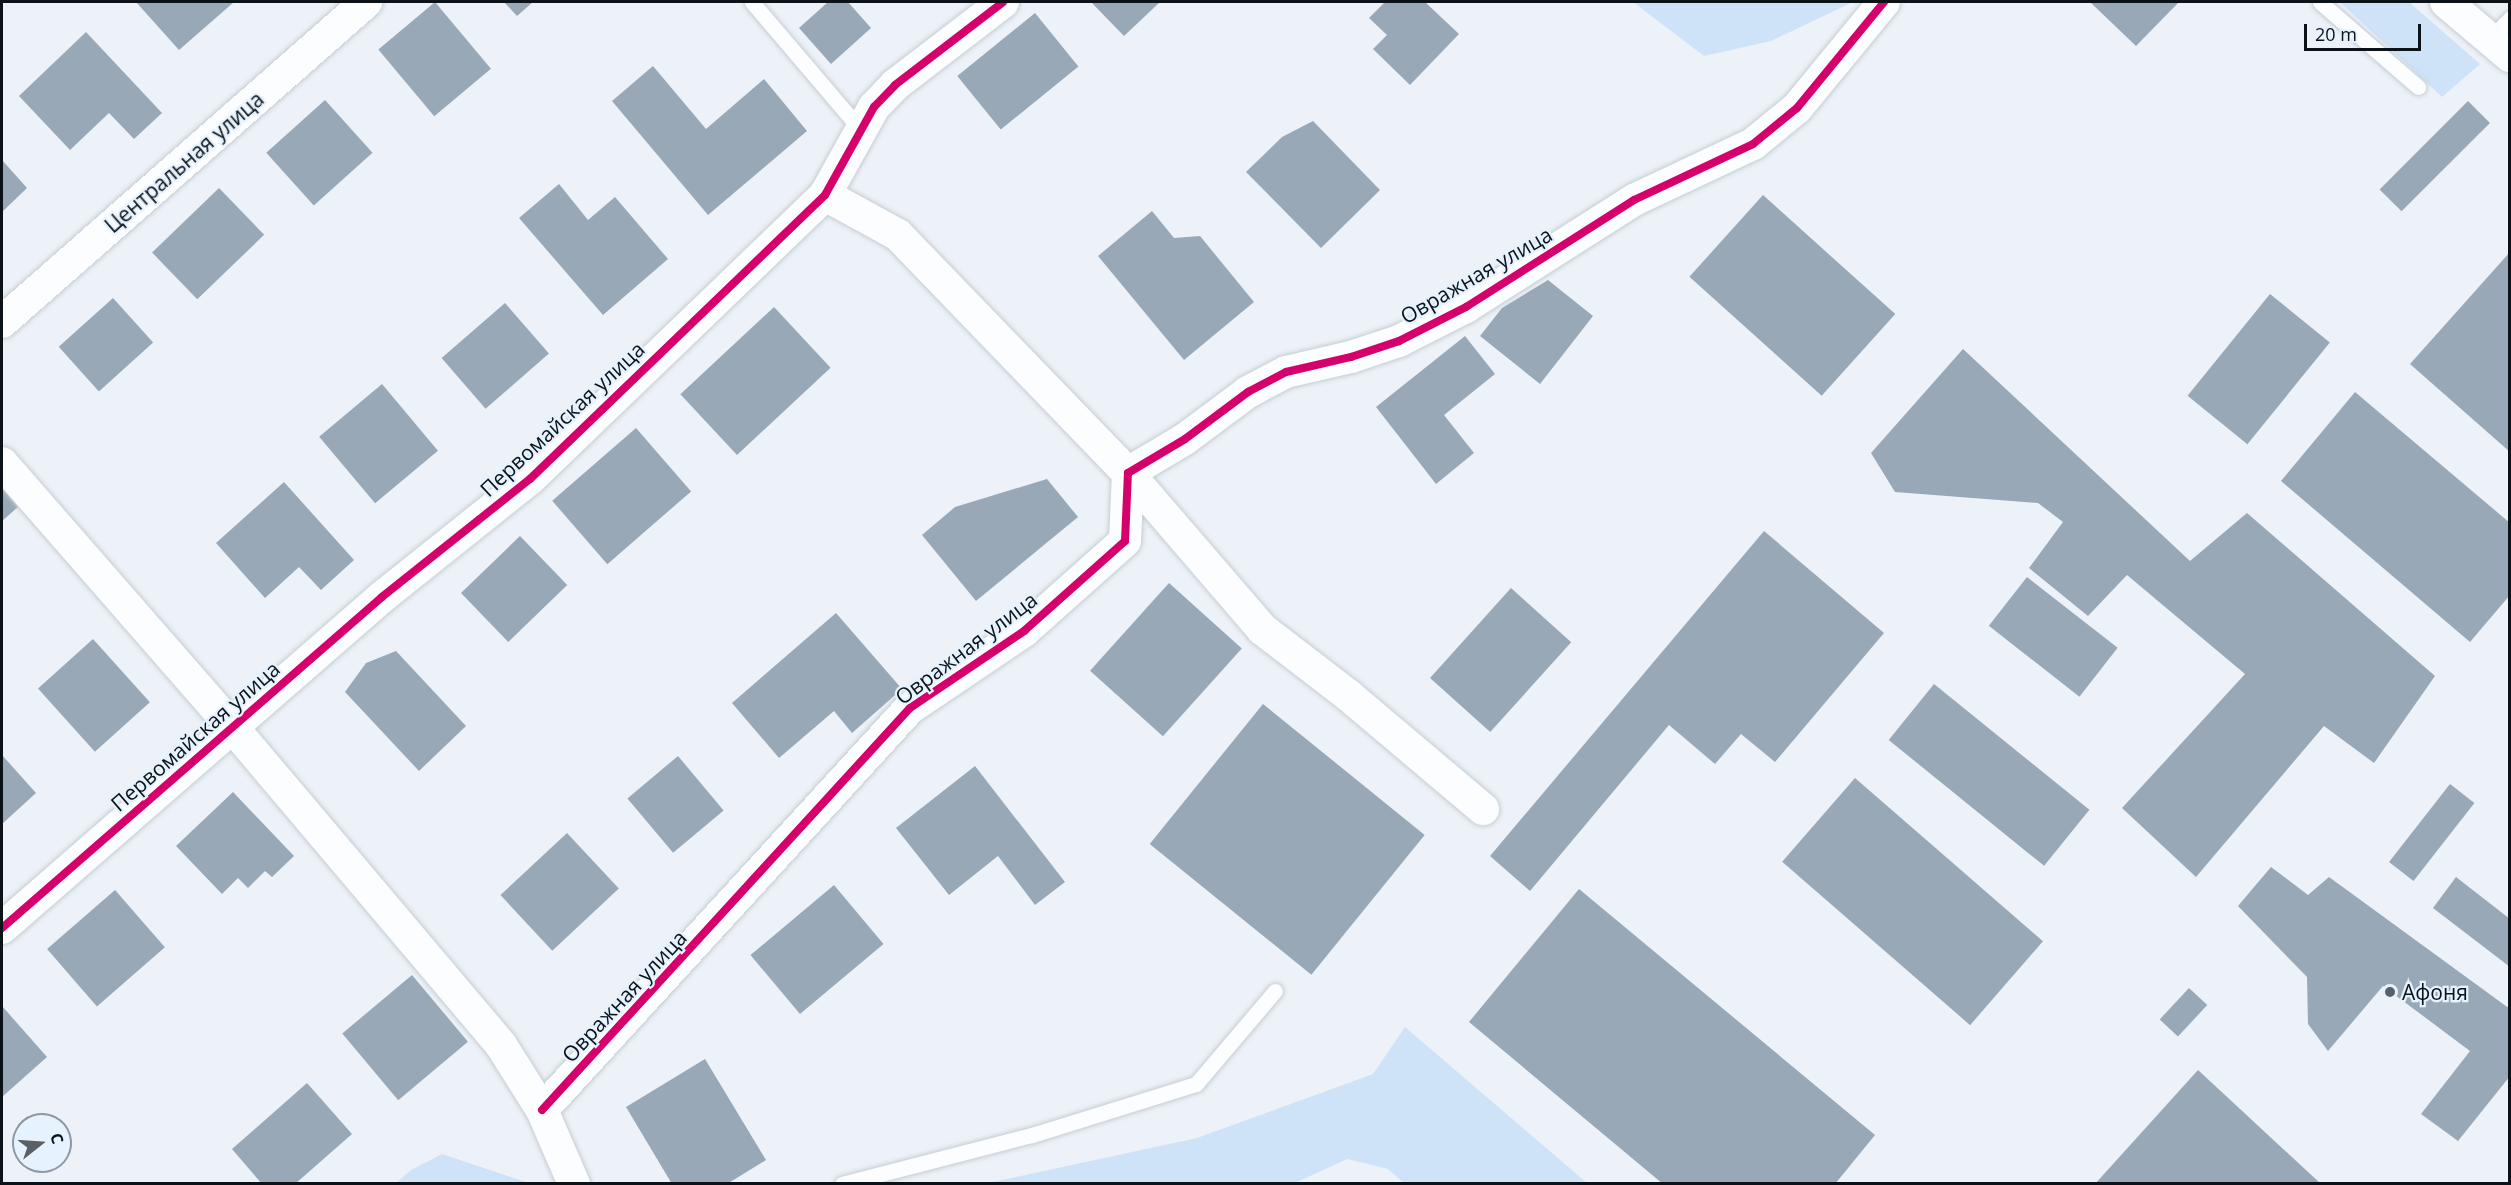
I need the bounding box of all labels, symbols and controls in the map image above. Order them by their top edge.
scale bar [2307,12,2424,50]
text: 20 m [2315,22,2357,46]
street label: Центральная улица [99,86,269,238]
street label: Овражная улица [1396,221,1556,329]
street label: Первомайская улица [475,336,649,502]
street label: Овражная улица [890,586,1042,710]
street label: Первомайская улица [105,656,285,816]
street label: Овражная улица [556,925,692,1067]
place label: Афоня [2402,979,2468,1005]
marker: Афоня [2383,985,2397,999]
north arrow [12,1113,72,1173]
text: С [45,1130,69,1146]

